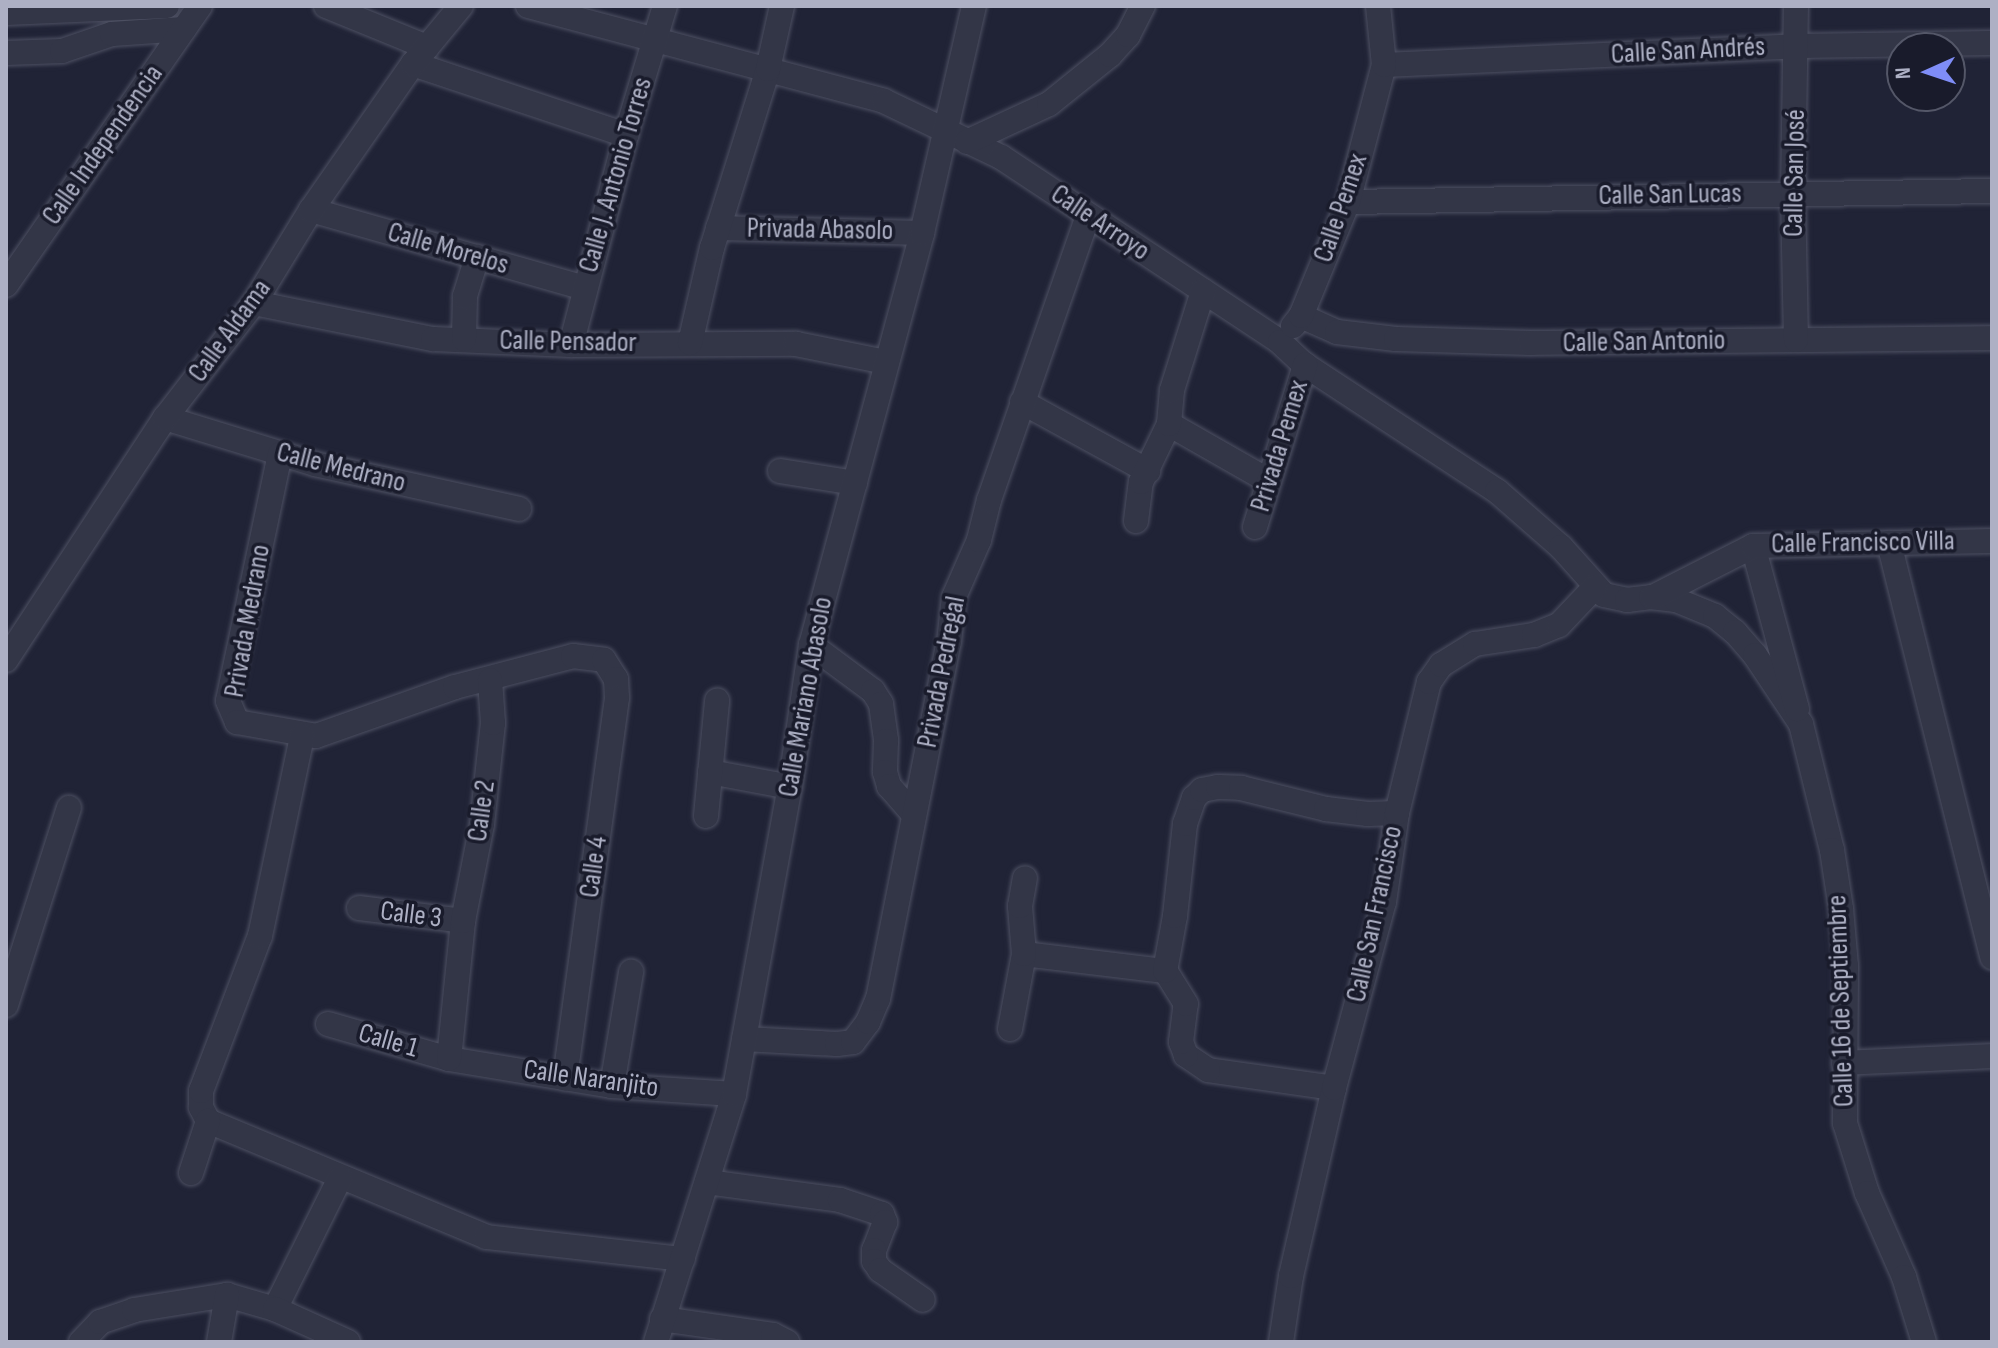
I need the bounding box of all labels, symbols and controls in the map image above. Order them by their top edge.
street label: Calle San Andrés [1610,30,1766,72]
north arrow [1886,32,1966,112]
street label: Calle Independencia [35,59,171,231]
text: N [1890,67,1917,80]
street label: Calle J. Antonio Torres [572,74,660,276]
street label: Calle San José [1777,109,1813,237]
street label: Calle Pemex [1307,149,1375,267]
street label: Calle San Lucas [1598,177,1742,213]
street label: Calle Arroyo [1044,178,1156,268]
street label: Privada Abasolo [747,212,893,248]
street label: Calle Morelos [384,216,512,282]
street label: Calle Aldama [182,273,278,389]
street label: Calle Pensador [499,324,637,360]
street label: Calle San Antonio [1562,324,1726,360]
street label: Privada Pemex [1244,376,1316,516]
street label: Calle Medrano [273,436,409,500]
street label: Calle Francisco Villa [1771,525,1955,561]
street label: Privada Medrano [218,542,278,700]
street label: Privada Pedregal [911,593,973,751]
street label: Calle Mariano Abasolo [772,594,840,800]
street label: Calle 2 [461,778,503,844]
street label: Calle San Francisco [1340,823,1410,1005]
street label: Calle 4 [573,834,615,900]
street label: Calle 16 de Septiembre [1821,894,1861,1108]
street label: Calle 3 [378,895,444,935]
street label: Calle 1 [355,1017,421,1065]
street label: Calle Naranjito [522,1053,660,1105]

